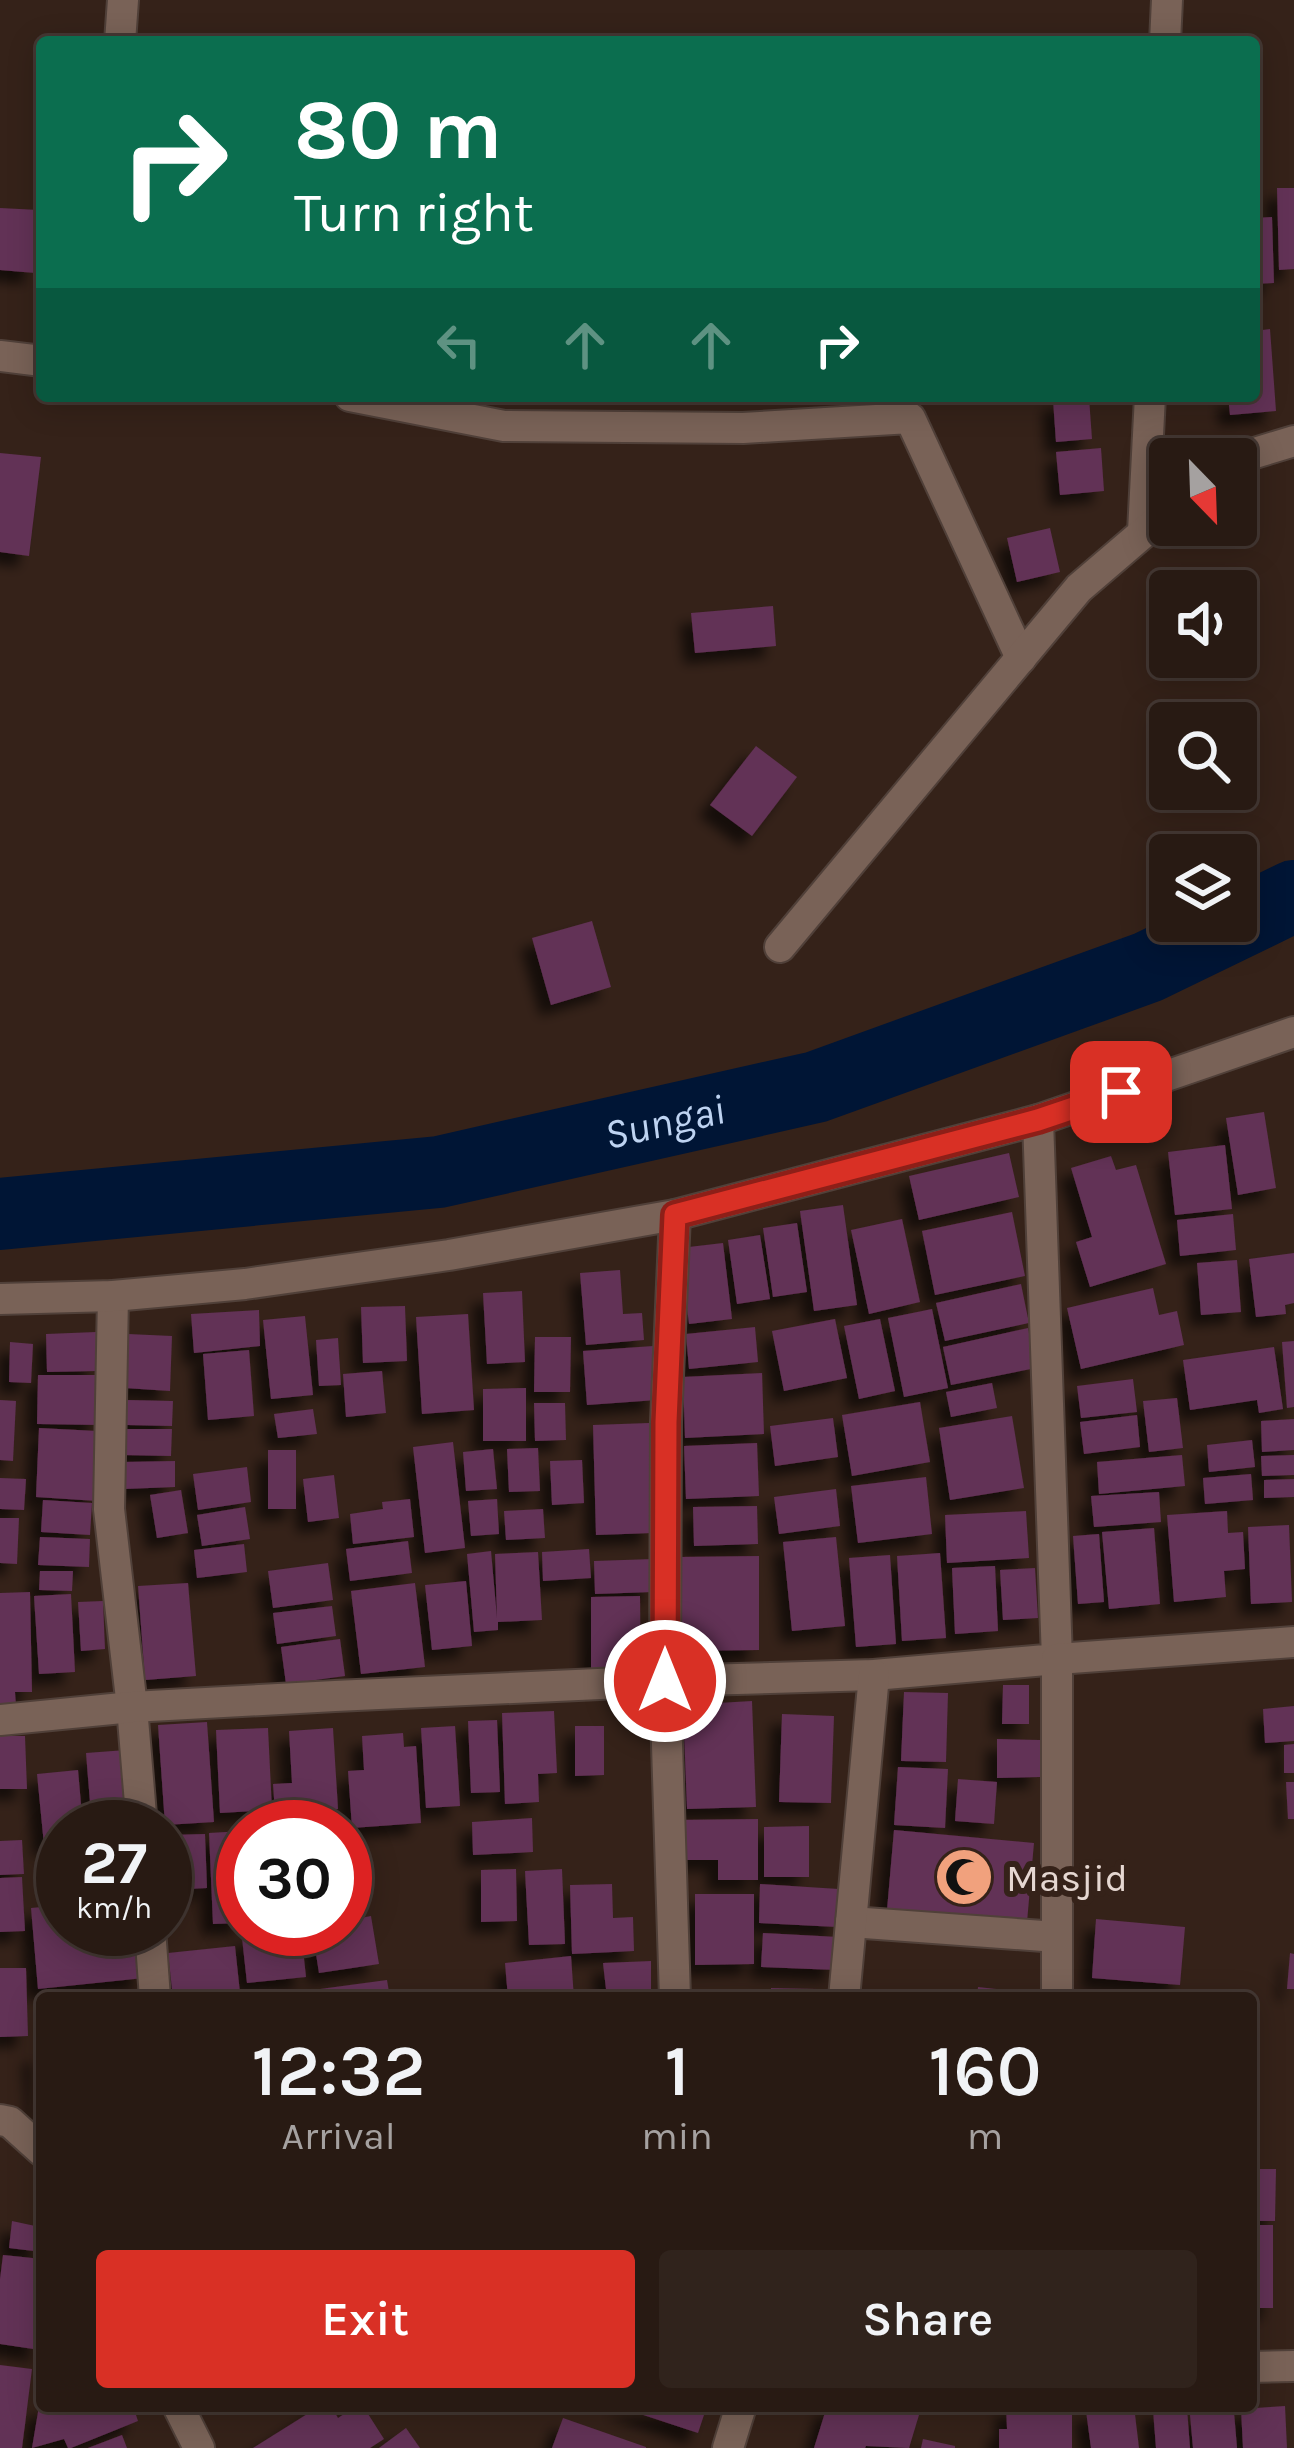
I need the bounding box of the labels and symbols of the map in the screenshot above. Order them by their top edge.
north arrow [1149,438,1257,546]
pin [1070,1041,1172,1143]
water label: Sungai [599,1084,730,1160]
position arrow [602,1618,728,1744]
speed limit sign: 30 [216,1800,372,1956]
mosque icon: Masjid [933,1846,995,1908]
place label: Masjid [1006,1855,1128,1901]

